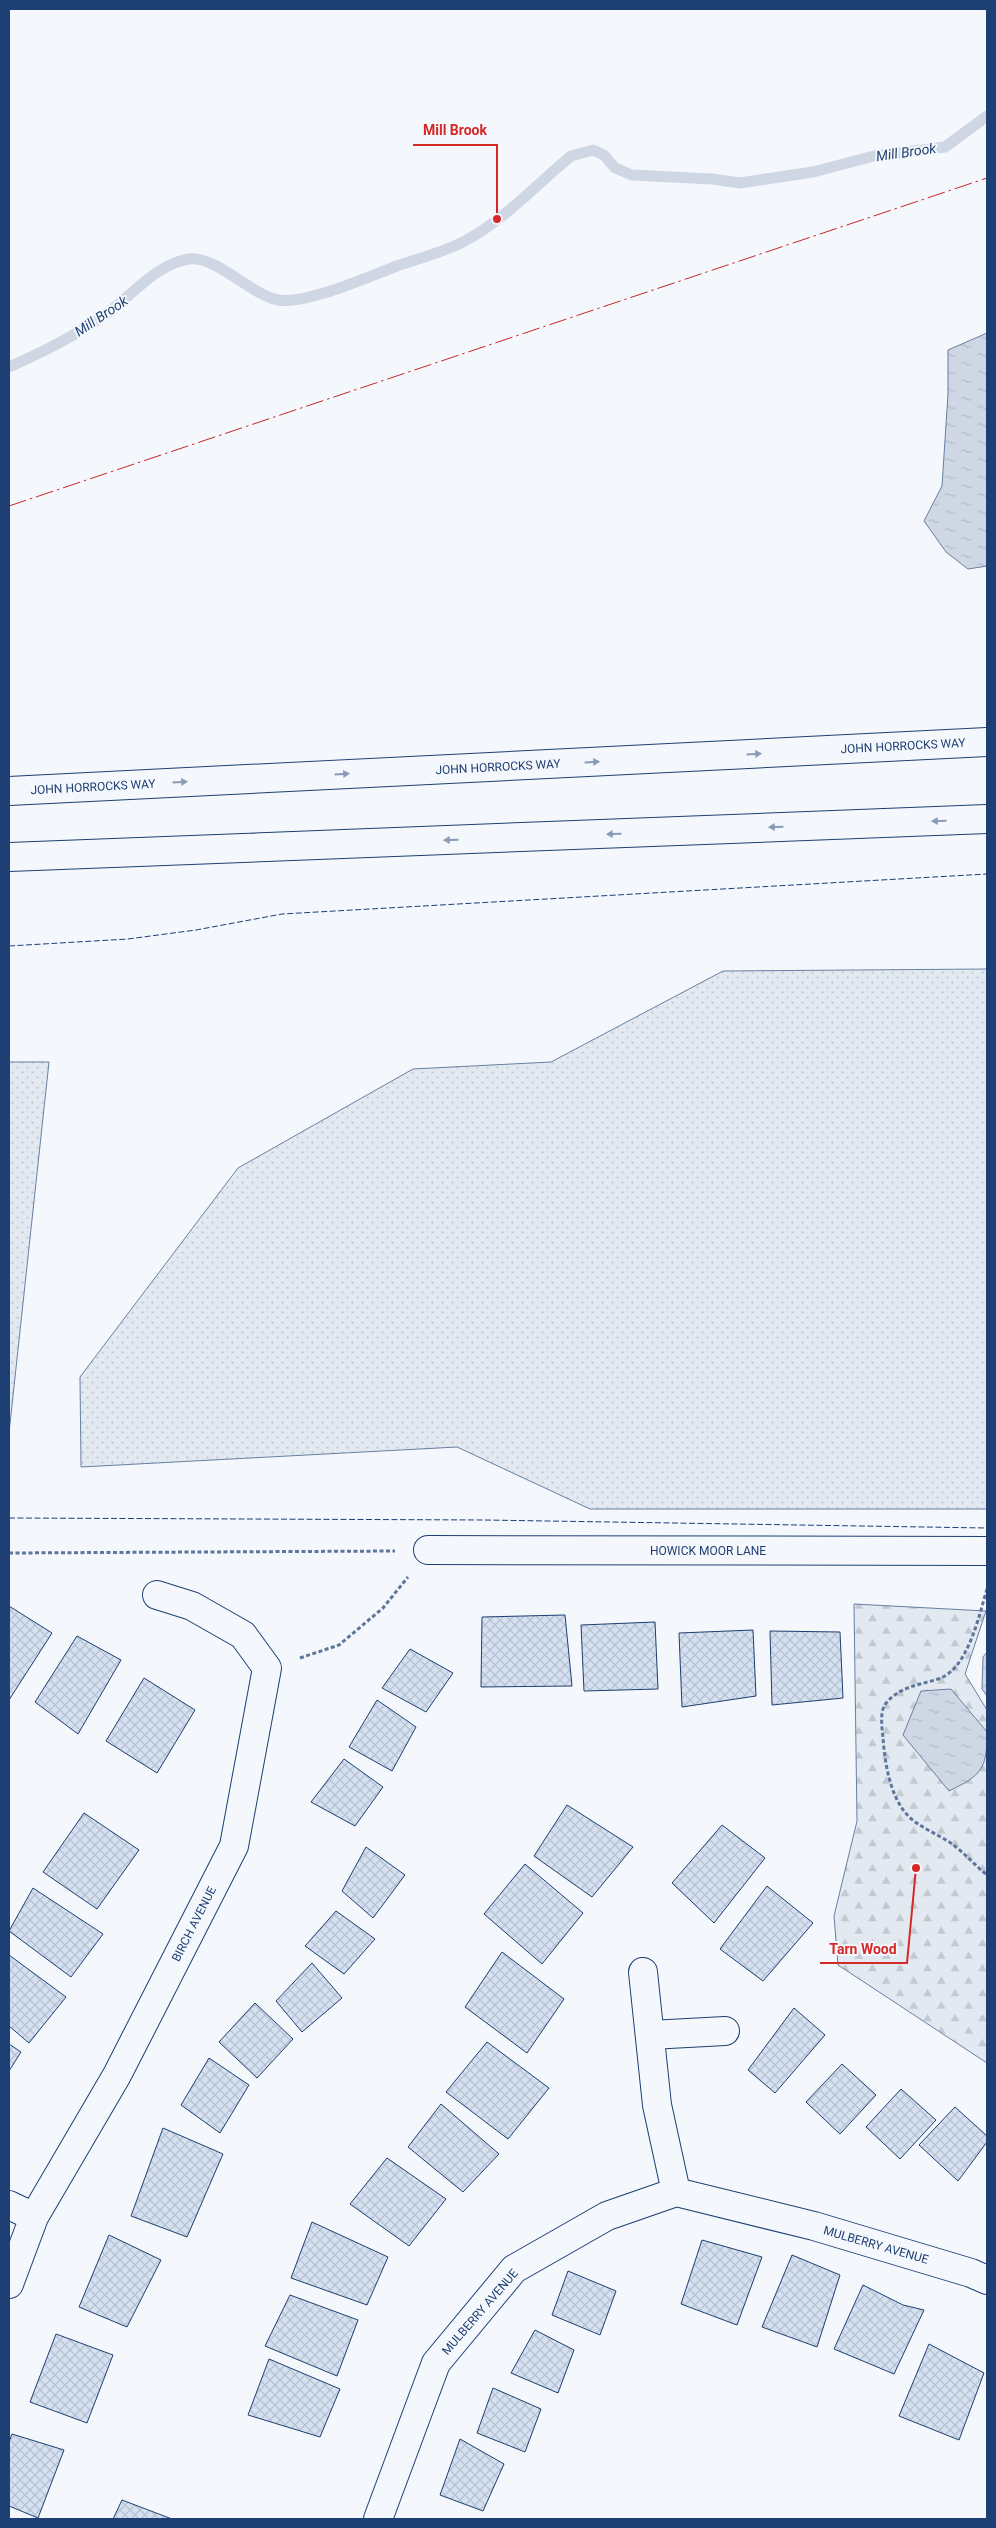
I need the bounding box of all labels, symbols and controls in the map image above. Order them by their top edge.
callout: Mill Brook [413,116,497,145]
text: Mill Brook [423,122,488,138]
water label: Mill Brook [875,140,938,164]
water label: Mill Brook [71,292,131,340]
street label: JOHN HORROCKS WAY [840,736,967,756]
one-way arrow [746,749,762,757]
street label: JOHN HORROCKS WAY [435,757,562,777]
one-way arrow [584,757,600,765]
one-way arrow [334,770,350,778]
street label: JOHN HORROCKS WAY [30,777,157,797]
one-way arrow [172,778,188,786]
one-way arrow [930,817,946,825]
one-way arrow [768,824,784,832]
one-way arrow [606,830,622,838]
one-way arrow [443,836,459,844]
street label: HOWICK MOOR LANE [650,1544,766,1558]
street label: BIRCH AVENUE [169,1884,219,1964]
callout: Tarn Wood [820,1934,907,1963]
text: Tarn Wood [829,1941,897,1957]
street label: MULBERRY AVENUE [822,2223,930,2267]
street label: MULBERRY AVENUE [439,2266,521,2358]

